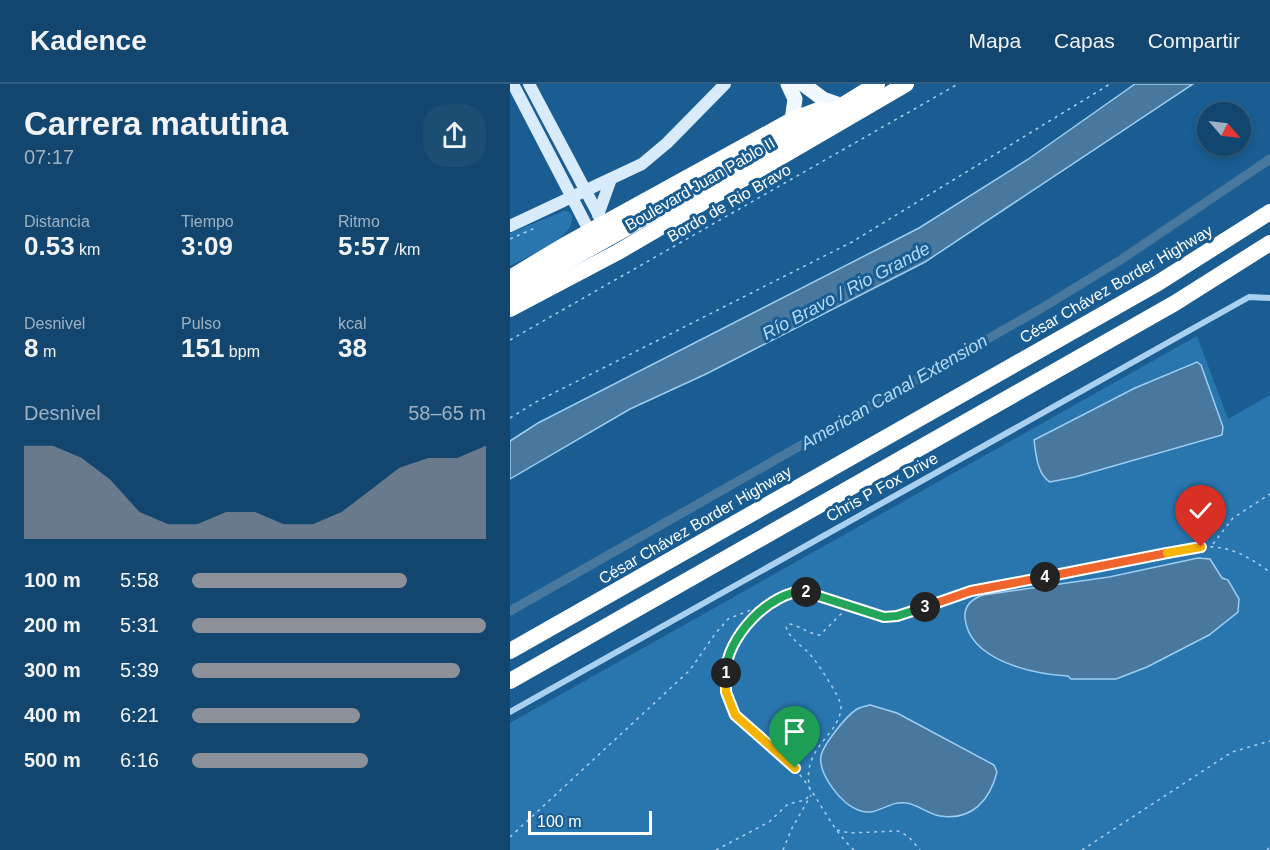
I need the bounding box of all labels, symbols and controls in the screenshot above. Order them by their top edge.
text: Kadence [30,25,147,56]
text: Mapa [969,29,1021,52]
text: Capas [1054,29,1115,52]
text: Compartir [1148,29,1240,52]
north arrow [1197,102,1251,156]
map controls [1197,102,1251,156]
button: share [423,104,486,167]
text: Carrera matutina [24,105,288,142]
street label: Boulevard Juan Pablo II [622,134,778,234]
text: 07:17 [24,146,74,168]
street label: Bordo de Rio Bravo [664,161,794,245]
text: Distancia [24,213,90,230]
text: Tiempo [181,213,234,230]
text: Ritmo [338,213,380,230]
street label: César Chávez Border Highway [1017,222,1215,346]
text: 0.53 [24,231,75,261]
text: 3:09 [181,231,233,261]
text: 5:57 [338,231,390,261]
water label: Río Bravo / Rio Grande [759,238,933,344]
text: km [75,241,100,258]
text: /km [390,241,420,258]
text: Desnivel [24,315,85,332]
text: Pulso [181,315,221,332]
text: kcal [338,315,366,332]
water label: American Canal Extension [796,330,991,454]
text: 8 [24,333,38,363]
text: 151 [181,333,224,363]
text: 38 [338,333,367,363]
text: m [38,343,56,360]
text: bpm [224,343,260,360]
text: Desnivel [24,402,101,424]
text: 58–65 m [408,402,486,424]
street label: Chris P Fox Drive [823,449,941,525]
street label: César Chávez Border Highway [596,463,794,587]
pin [1175,485,1226,547]
icon: check [1184,494,1217,527]
pin: 4 [1030,562,1060,592]
text: 4 [1041,568,1049,585]
text: 100 m [24,569,81,591]
text: 5:58 [120,569,159,591]
pin: 2 [791,577,821,607]
text: 2 [802,583,810,600]
pin: 3 [910,592,940,622]
text: 3 [921,598,929,615]
text: 200 m [24,614,81,636]
text: 5:31 [120,614,159,636]
pin: 1 [711,658,741,688]
text: 300 m [24,659,81,681]
text: 5:39 [120,659,159,681]
text: 1 [722,664,730,681]
text: 400 m [24,704,81,726]
text: 6:21 [120,704,159,726]
pin [769,706,820,768]
icon: arrive [778,715,811,748]
text: 500 m [24,749,81,771]
text: 6:16 [120,749,159,771]
scale bar [528,808,652,836]
text: 100 m [537,813,581,830]

